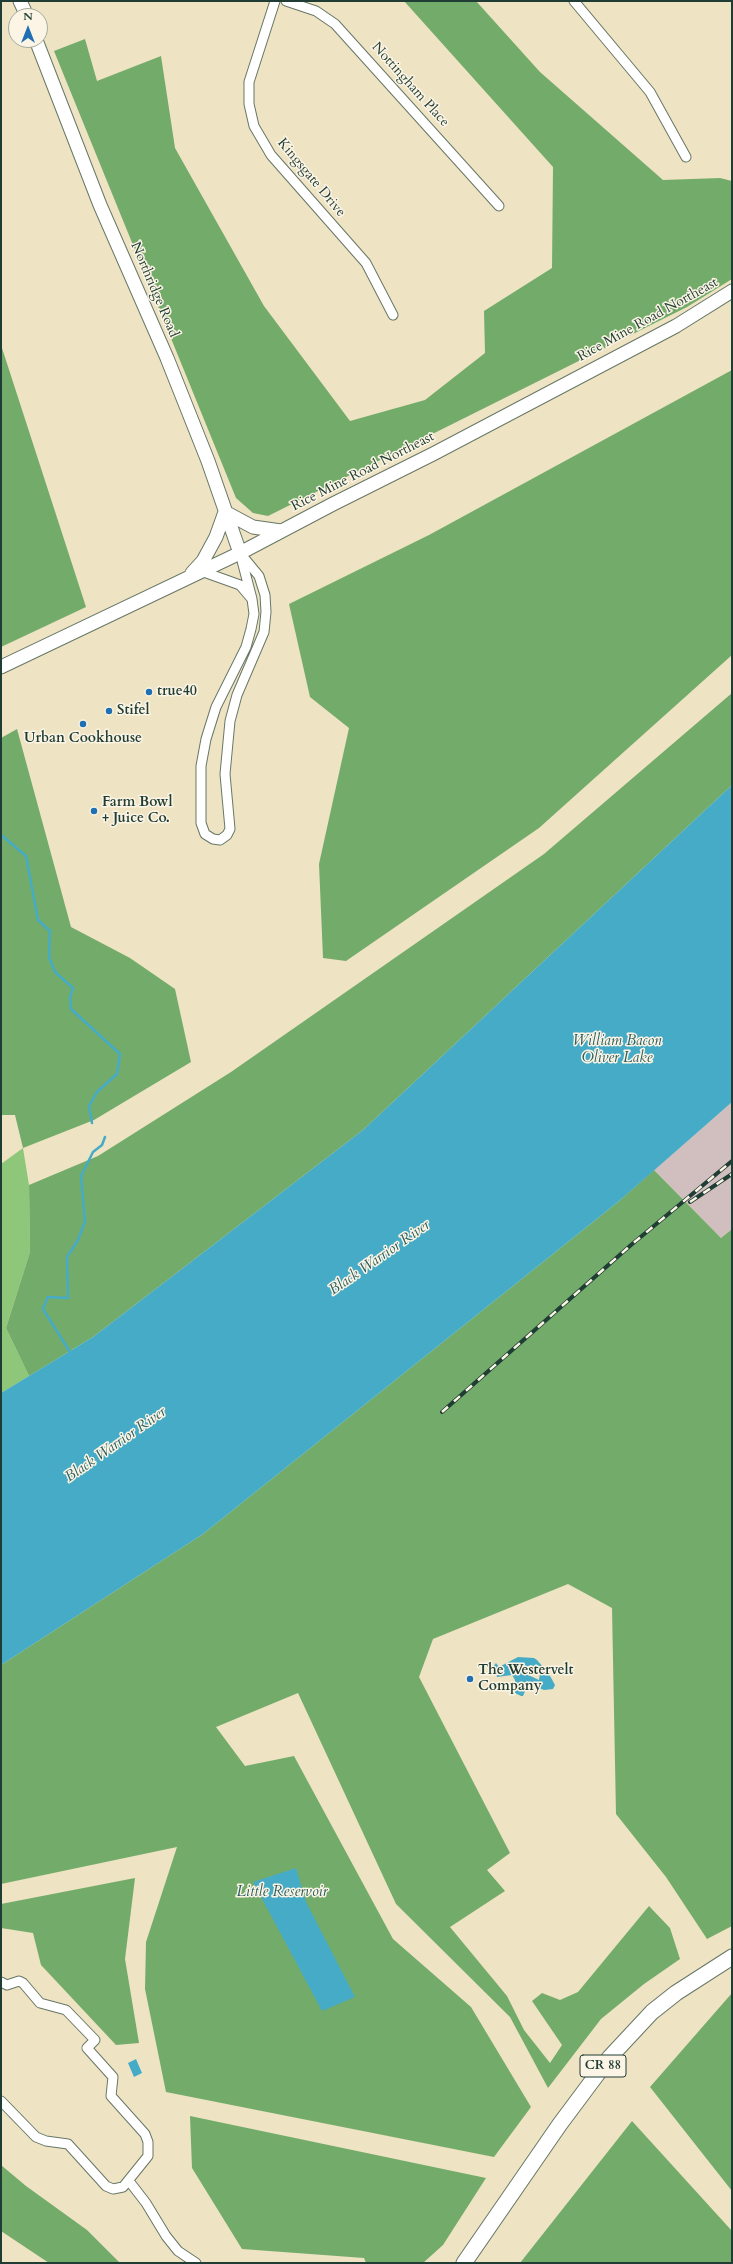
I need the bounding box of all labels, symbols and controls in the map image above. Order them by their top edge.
north arrow [8,8,48,48]
text: N [23,9,33,24]
street label: Nottingham Place [368,39,452,131]
street label: Kingsgate Drive [273,135,349,221]
street label: Northridge Road [126,240,182,340]
street label: Rice Mine Road Northeast [575,274,721,366]
street label: Rice Mine Road Northeast [289,429,437,515]
place label: true40 [157,684,197,700]
marker: true40 [144,687,154,697]
place label: Stifel [117,703,150,719]
marker: Stifel [104,706,114,716]
marker: Urban Cookhouse [78,719,88,729]
place label: Urban Cookhouse [24,731,142,747]
place label: Farm Bowl + Juice Co. [102,795,172,828]
marker: Farm Bowl + Juice Co. [89,806,99,816]
water label: William Bacon Oliver Lake [573,1033,661,1068]
water label: Black Warrior River [326,1216,434,1300]
water label: Black Warrior River [62,1403,170,1487]
place label: The Westervelt Company [478,1663,574,1696]
marker: The Westervelt Company [465,1674,475,1684]
water label: Little Reservoir [236,1884,328,1902]
road number: CR 88 [580,2055,626,2077]

